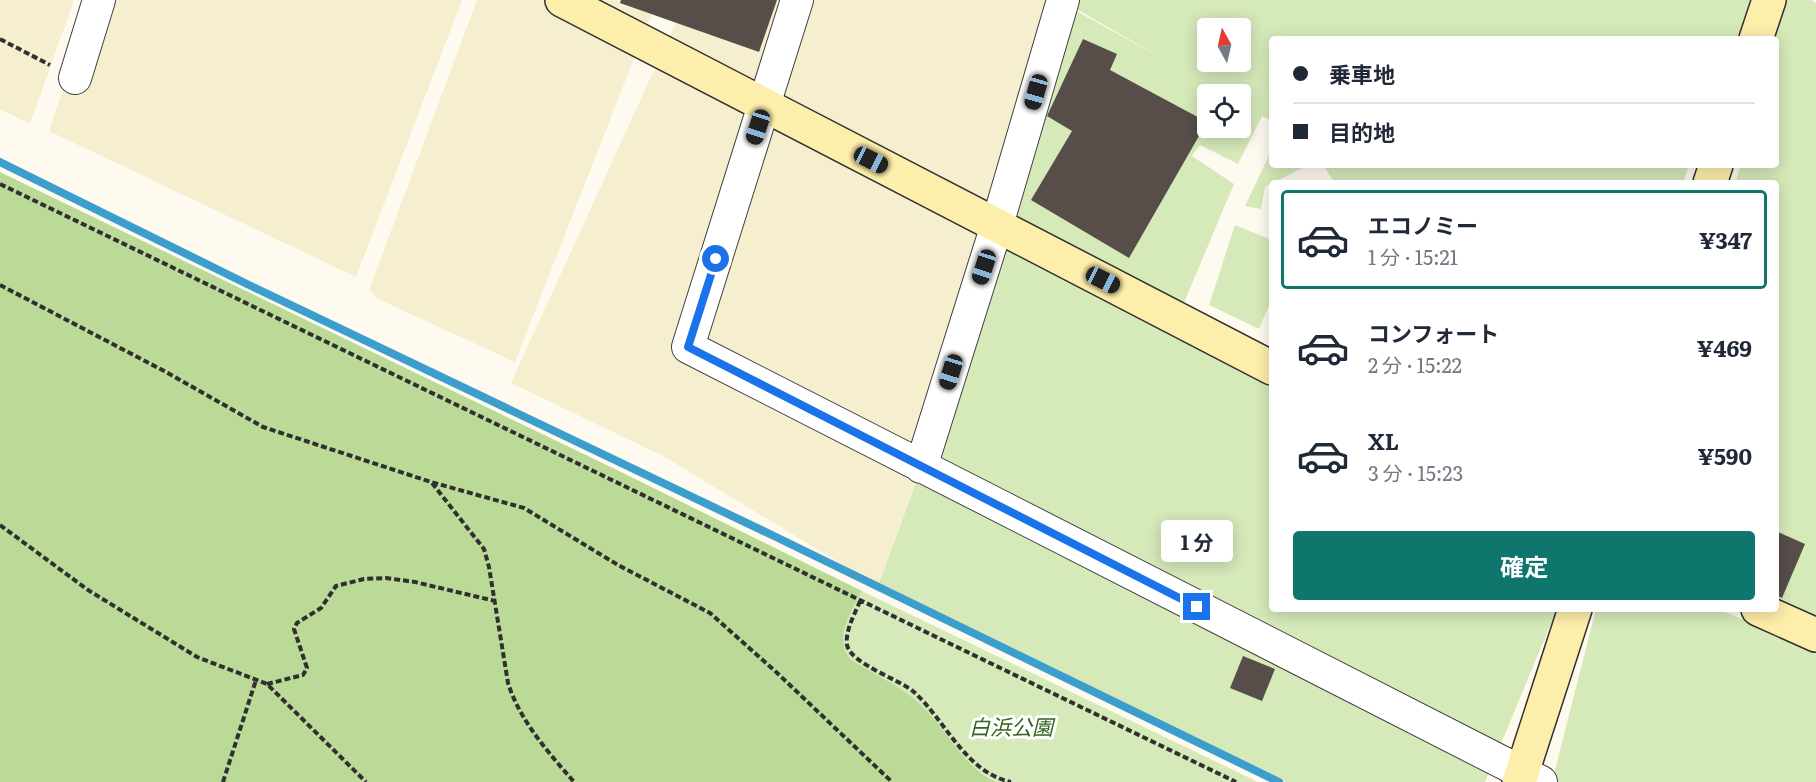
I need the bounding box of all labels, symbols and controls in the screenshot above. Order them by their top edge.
north arrow [1197,18,1251,72]
map controls [1197,18,1251,138]
text: 乗車地 [1329,57,1395,90]
car [1022,72,1050,112]
button: locate [1197,84,1251,138]
car [744,107,772,147]
text: 目的地 [1329,115,1395,148]
car [851,144,891,176]
text: エコノミー [1368,208,1478,241]
icon: car [1296,213,1350,267]
text: ¥347 [1699,223,1752,256]
text: 1 分 · 15:21 [1368,241,1458,271]
route start [702,245,729,272]
car [970,247,998,287]
car [1083,264,1123,296]
text: コンフォート [1368,316,1499,349]
icon: car [1296,321,1350,375]
text: ¥469 [1697,331,1752,364]
text: 2 分 · 15:22 [1368,349,1462,379]
car [937,352,965,392]
text: XL [1368,424,1399,457]
icon: car [1296,429,1350,483]
text: ¥590 [1698,439,1752,472]
text: 3 分 · 15:23 [1368,457,1463,487]
callout: 1 分 [1161,520,1233,562]
text: 1 分 [1181,526,1213,556]
button: 確定 [1293,531,1755,600]
route end [1183,593,1210,620]
park label: 白浜公園 [969,710,1056,741]

